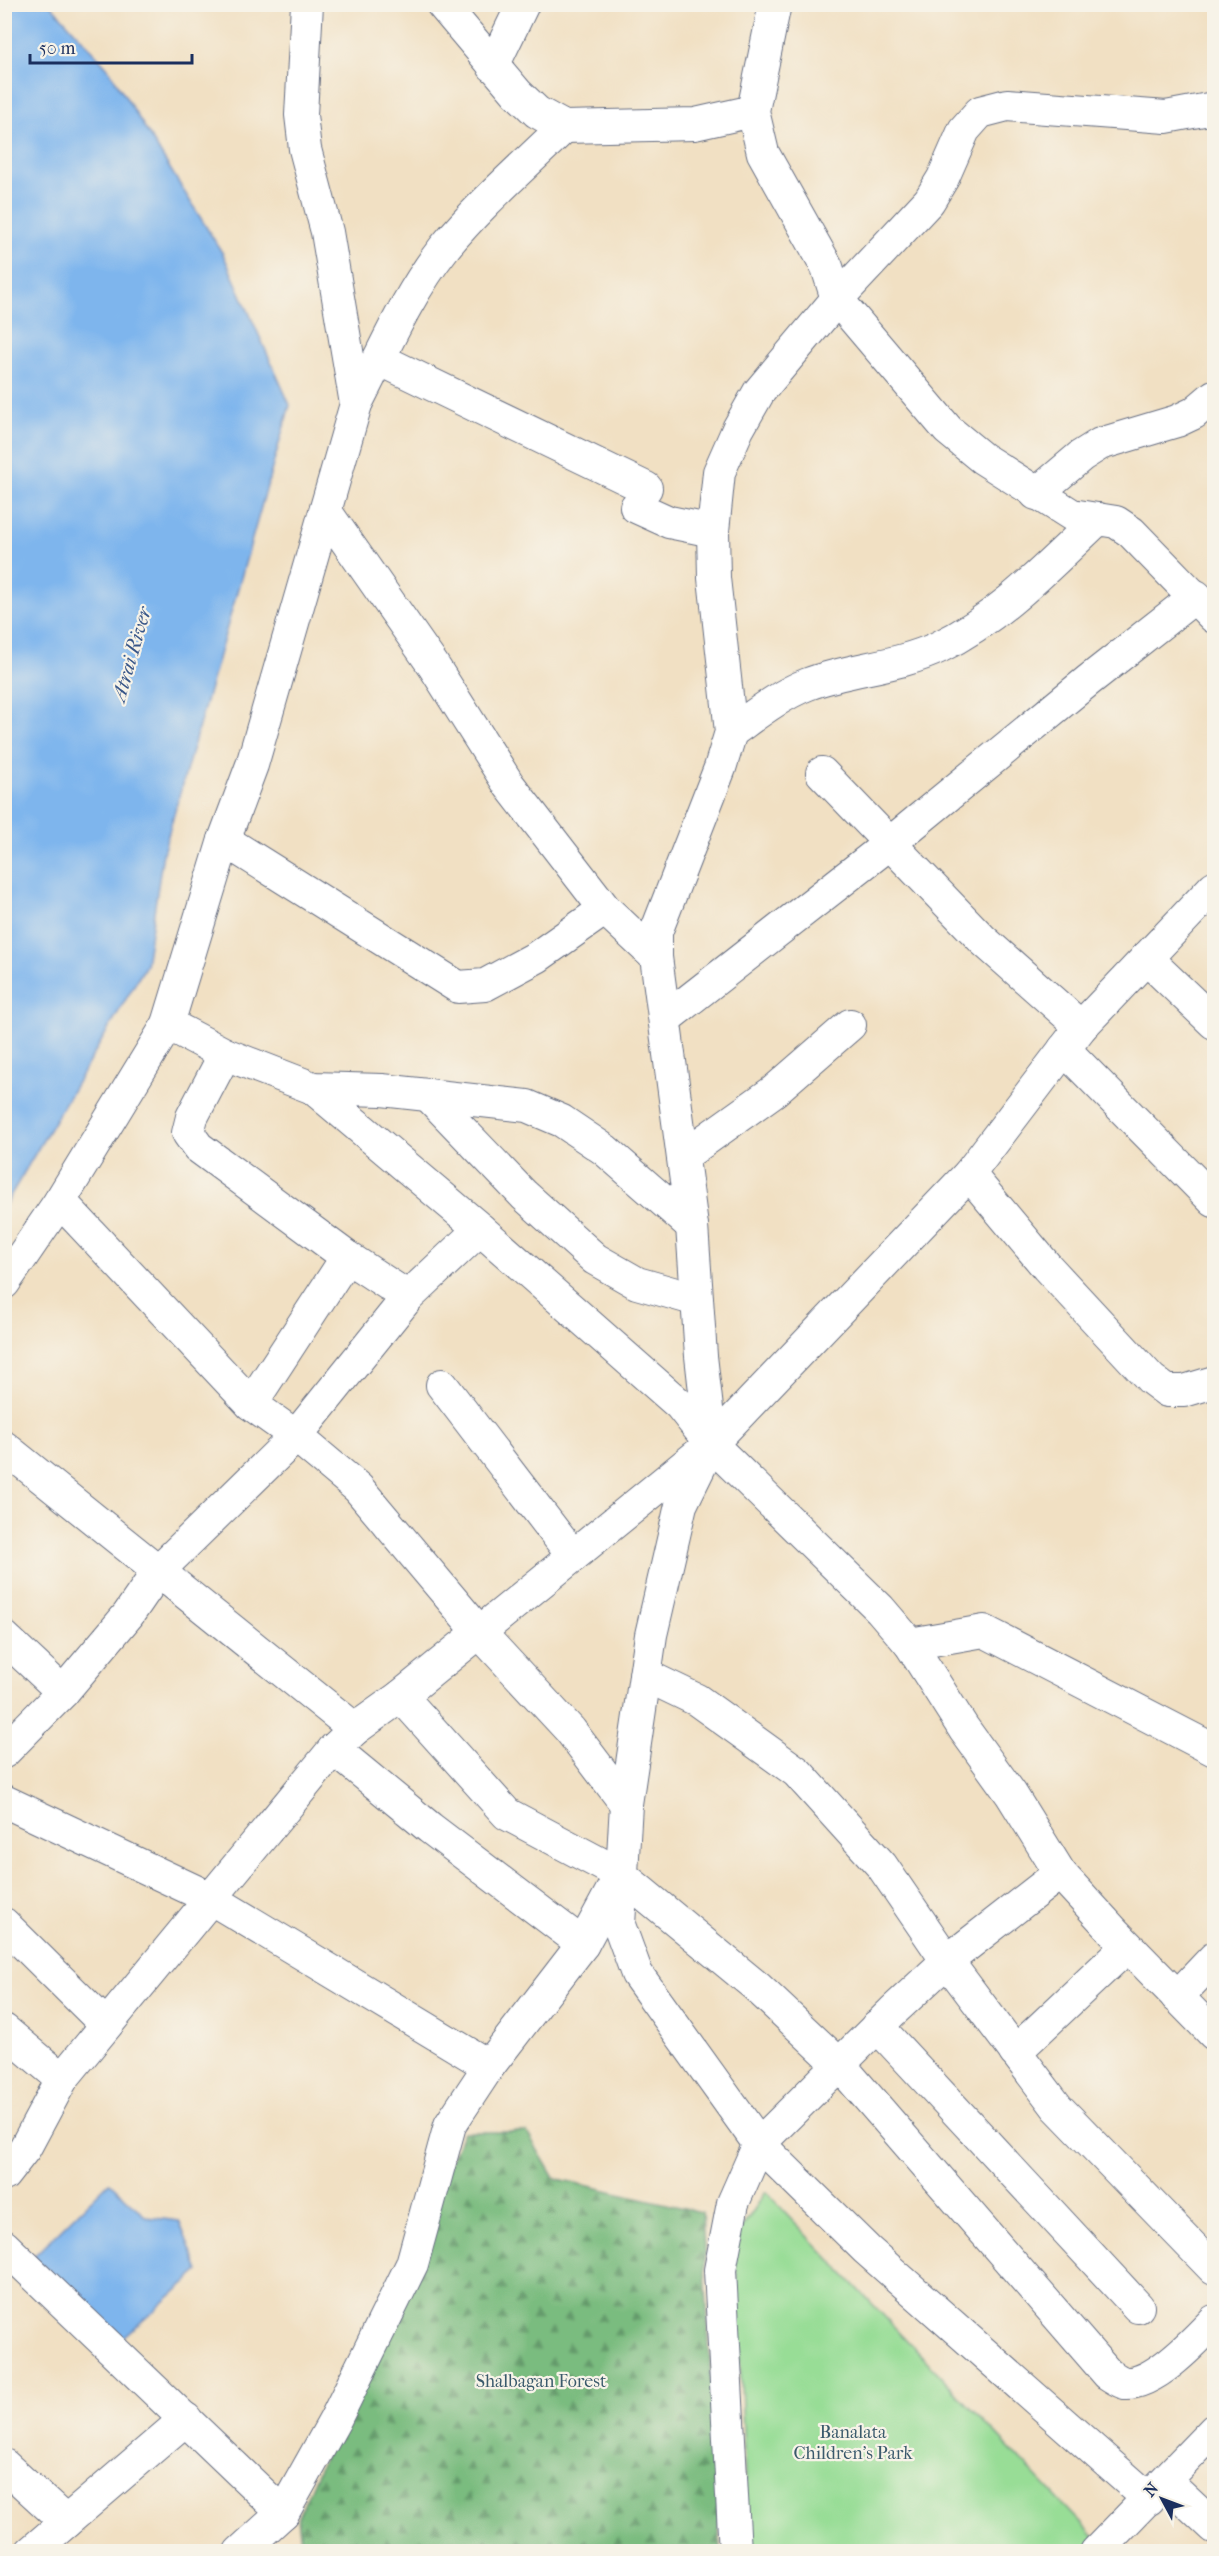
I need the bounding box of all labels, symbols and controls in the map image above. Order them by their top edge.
scale bar [30,27,192,65]
text: 50 m [39,38,76,59]
water label: Atrai River [106,602,156,707]
park label: Shalbagan Forest [476,2371,607,2392]
park label: Banalata Children's Park [793,2422,913,2464]
north arrow [1132,2469,1192,2529]
text: N [1140,2478,1163,2500]

